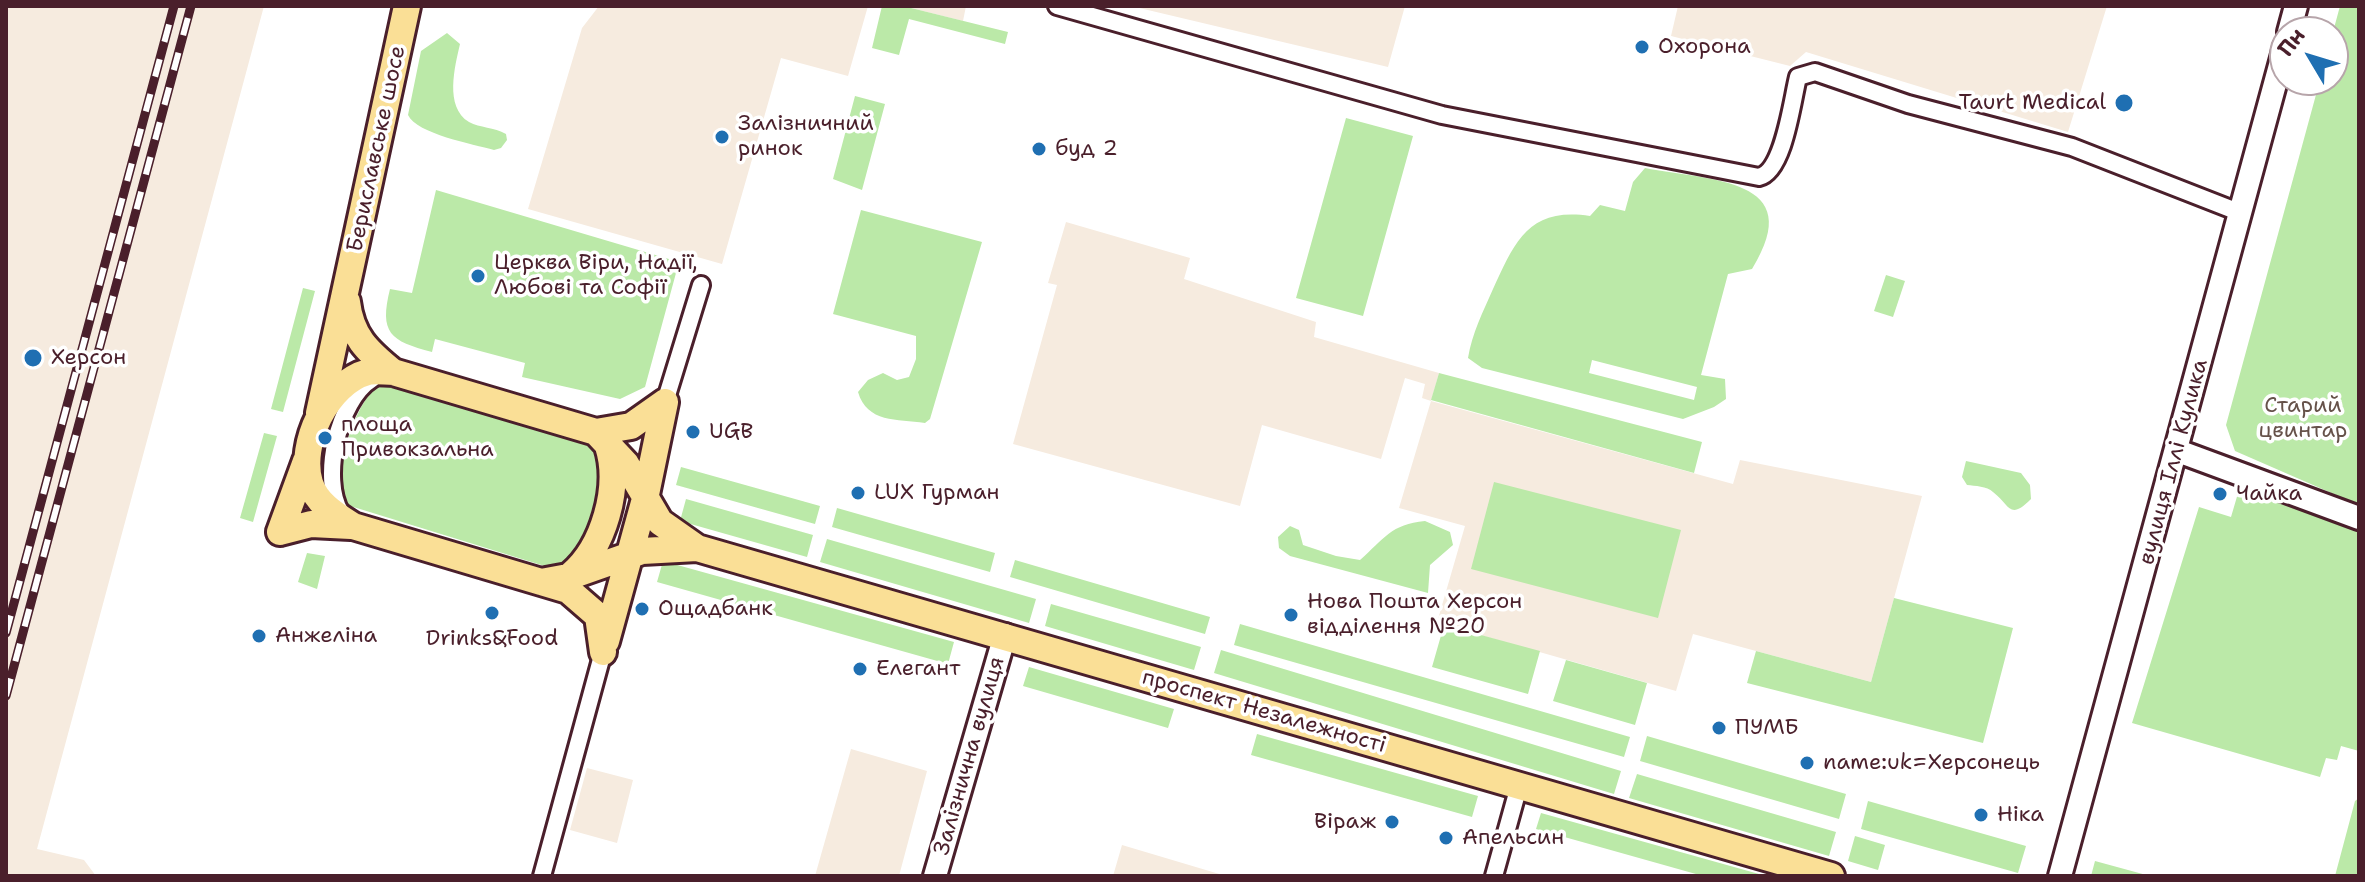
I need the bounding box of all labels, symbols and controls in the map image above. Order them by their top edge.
north arrow [2269,16,2349,96]
text: Пн [2271,22,2312,63]
place label: Охорона [1658,34,1751,60]
marker: Охорона [1633,38,1651,56]
street label: Бериславське шосе [342,43,412,255]
place label: Taurt Medical [1958,90,2106,116]
marker: Taurt Medical [2113,92,2135,114]
place label: Залізничний ринок [738,111,874,162]
marker: Залізничний ринок [713,128,731,146]
place label: буд 2 [1055,136,1118,162]
marker: буд 2 [1030,140,1048,158]
place label: Церква Віри, Надії, Любові та Софії [494,250,698,302]
marker: Церква Віри, Надії, Любові та Софії [469,267,487,285]
place label: Херсон [51,345,126,371]
marker: Херсон [22,347,44,369]
street label: вулиця Іллі Кулика [2134,356,2214,568]
park label: Старий цвинтар [2259,393,2347,444]
place label: площа Привокзальна [341,412,494,464]
place label: UGB [709,419,753,445]
marker: UGB [684,423,702,441]
marker: площа Привокзальна [316,429,334,447]
place label: LUX Гурман [874,480,1000,506]
place label: Чайка [2236,481,2302,507]
marker: LUX Гурман [849,484,867,502]
marker: Чайка [2211,485,2229,503]
place label: Нова Пошта Херсон відділення №20 [1307,589,1522,640]
place label: Ощадбанк [658,596,773,622]
marker: Ощадбанк [633,600,651,618]
marker: Drinks&Food [483,604,501,622]
marker: Нова Пошта Херсон відділення №20 [1282,606,1300,624]
place label: Анжеліна [275,623,377,649]
place label: Drinks&Food [426,626,558,652]
marker: Анжеліна [250,627,268,645]
street label: Залізнична вулиця [929,654,1011,858]
place label: Елегант [876,656,960,682]
marker: Елегант [851,660,869,678]
street label: проспект Незалежності [1139,665,1389,759]
place label: ПУМБ [1735,715,1799,741]
marker: ПУМБ [1710,719,1728,737]
place label: name:uk=Херсонець [1823,750,2040,776]
marker: name:uk=Херсонець [1798,754,1816,772]
place label: Ніка [1997,802,2044,828]
marker: Ніка [1972,806,1990,824]
place label: Віраж [1314,809,1376,835]
marker: Віраж [1383,813,1401,831]
place label: Апельсин [1462,825,1564,851]
marker: Апельсин [1437,829,1455,847]

